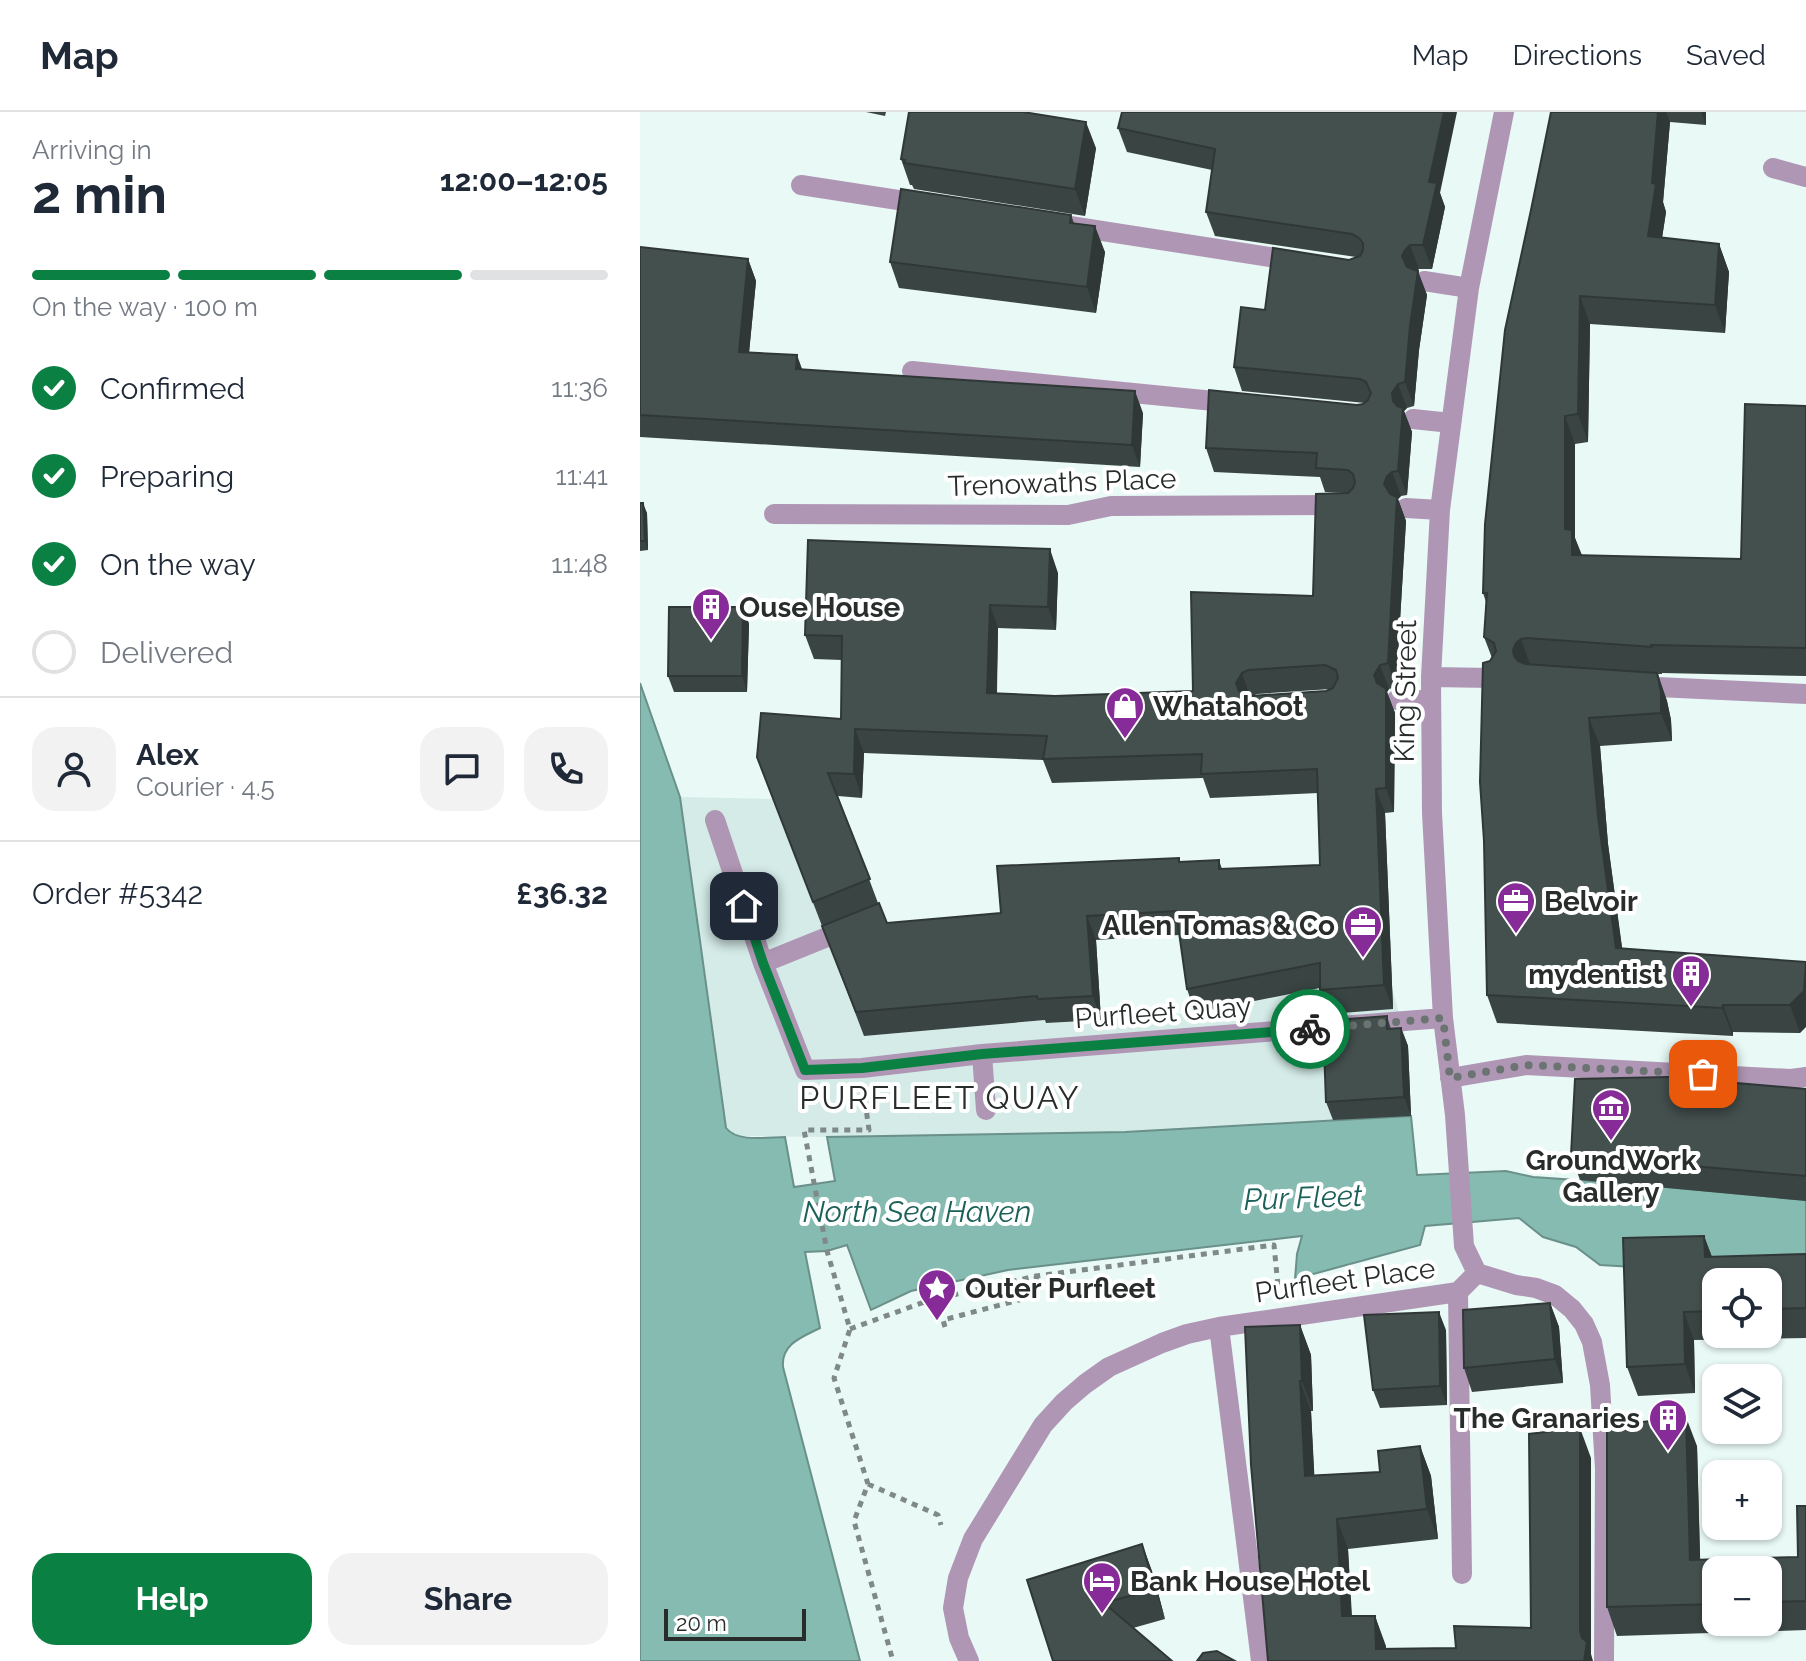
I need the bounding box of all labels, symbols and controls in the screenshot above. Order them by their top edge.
text: Map [40,33,119,78]
text: Map [1412,39,1469,72]
text: Directions [1513,39,1642,72]
text: Saved [1686,39,1766,72]
text: Arriving in [32,135,152,165]
text: 12:00–12:05 [440,163,608,198]
text: 2 min [32,164,167,225]
text: On the way · 100 m [32,292,258,322]
icon: check [32,366,76,410]
text: Confirmed [100,371,245,406]
text: 11:36 [551,373,608,403]
icon: check [32,454,76,498]
text: Preparing [100,459,234,494]
text: 11:41 [556,461,608,491]
street label: Trenowaths Place [947,462,1177,503]
icon: check [32,542,76,586]
text: On the way [100,547,256,582]
text: 11:48 [551,549,608,579]
building icon: Ouse House [690,586,732,641]
place label: Ouse House [739,591,901,624]
street label: King Street [1388,619,1423,763]
text: Delivered [100,635,233,670]
shop icon: Whatahoot [1104,685,1146,740]
place label: Whatahoot [1153,690,1304,723]
button: person [32,727,116,811]
button: chat [420,727,504,811]
button: phone [524,727,608,811]
text: Alex [136,737,199,772]
text: Courier · 4.5 [136,772,275,802]
pin [710,872,778,940]
text: Order #5342 [32,876,203,911]
text: £36.32 [516,876,608,911]
office icon: Belvoir [1495,880,1537,935]
icon: home [722,884,766,928]
place label: Belvoir [1544,885,1638,918]
office icon: Allen Tomas & Co [1342,904,1384,959]
place label: Allen Tomas & Co [1102,909,1335,942]
building icon: mydentist [1670,953,1712,1008]
place label: mydentist [1528,958,1663,991]
courier [1270,989,1350,1069]
street label: Purfleet Quay [1074,990,1253,1035]
icon: bike [1288,1007,1332,1051]
pin [1669,1040,1737,1108]
icon: bag [1681,1052,1725,1096]
district label: PURFLEET QUAY [799,1079,1081,1116]
museum icon: GroundWork Gallery [1590,1087,1632,1142]
place label: GroundWork Gallery [1525,1144,1697,1209]
water label: Pur Fleet [1243,1178,1363,1217]
water label: North Sea Haven [803,1194,1031,1229]
street label: Purfleet Place [1253,1252,1437,1309]
place icon: Outer Purfleet [916,1267,958,1322]
map controls [1702,1268,1782,1636]
button: locate [1702,1268,1782,1348]
place label: Outer Purfleet [965,1272,1156,1305]
button: layers [1702,1364,1782,1444]
building icon: The Granaries [1647,1397,1689,1452]
place label: The Granaries [1454,1402,1640,1435]
button: + [1702,1460,1782,1540]
button: Help [32,1553,312,1645]
button: Share [328,1553,608,1645]
button: − [1702,1556,1782,1636]
hotel icon: Bank House Hotel [1081,1560,1123,1615]
place label: Bank House Hotel [1130,1565,1370,1598]
scale bar [664,1605,806,1641]
text: 20 m [676,1610,727,1636]

